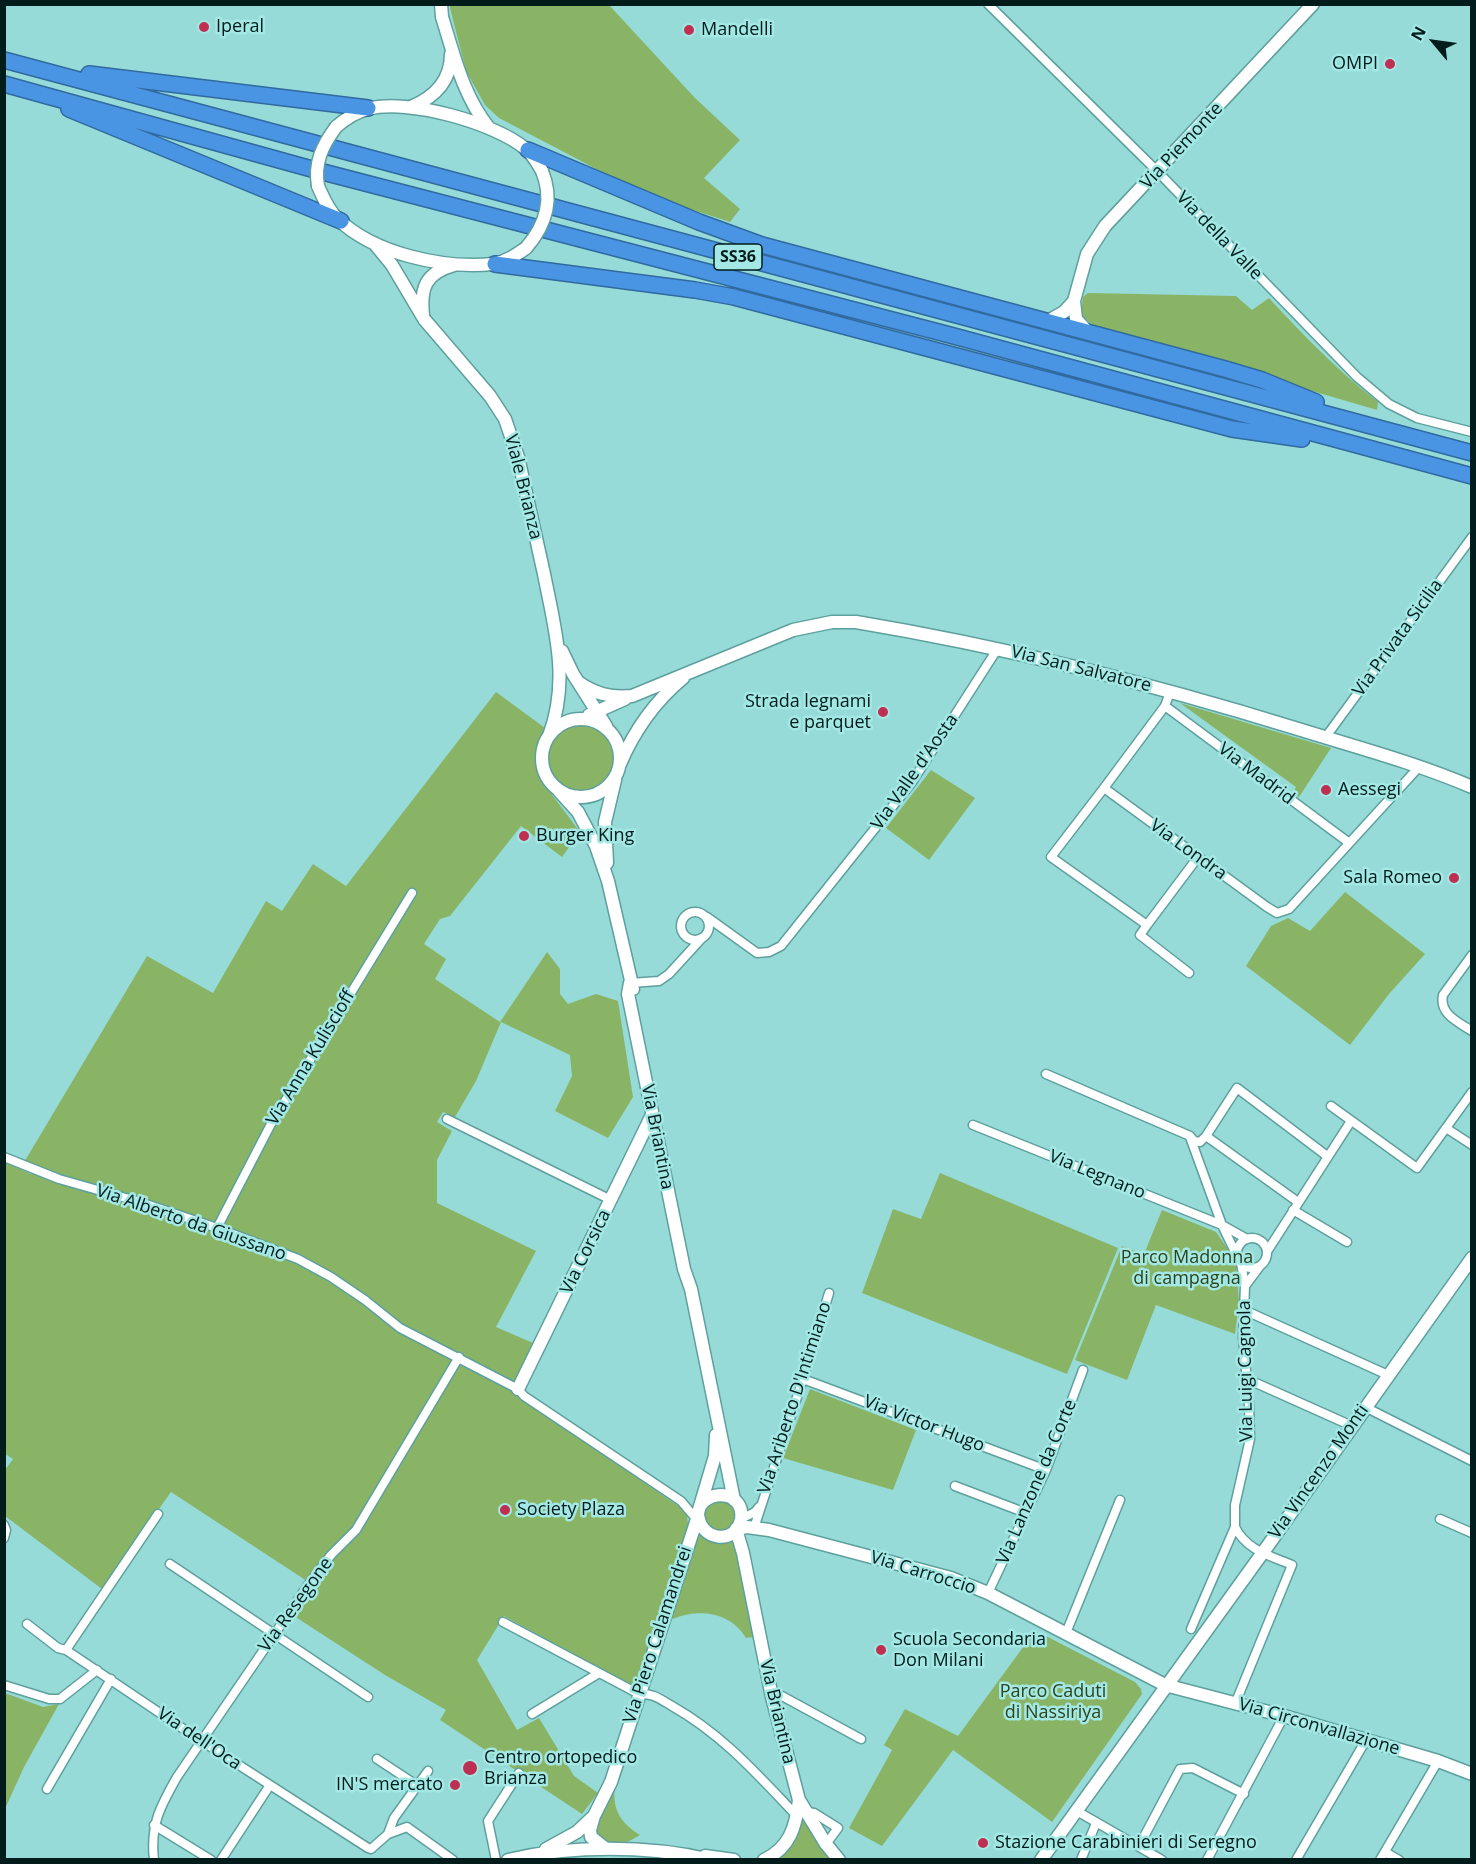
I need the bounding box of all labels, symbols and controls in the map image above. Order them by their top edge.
north arrow [1404,12,1464,72]
place label: Iperal [216,16,264,38]
place label: Mandelli [701,19,773,41]
marker: Iperal [197,20,211,34]
text: N [1405,22,1431,44]
marker: Mandelli [682,23,696,37]
place label: OMPI [1332,53,1378,75]
marker: OMPI [1383,57,1397,71]
street label: Via Piemonte [1136,98,1228,194]
street label: Via della Valle [1171,187,1267,285]
road number: SS36 [714,244,762,270]
street label: Viale Brianza [500,432,546,542]
street label: Via Privata Sicilia [1348,575,1448,701]
street label: Via San Salvatore [1009,641,1153,697]
place label: Strada legnami e parquet [745,691,871,734]
marker: Strada legnami e parquet [876,705,890,719]
street label: Via Valle d'Aosta [867,710,963,834]
street label: Via Madrid [1214,738,1298,810]
place label: Aessegi [1338,779,1401,801]
marker: Aessegi [1319,783,1333,797]
street label: Via Londra [1145,815,1231,885]
place label: Burger King [536,825,634,847]
marker: Burger King [517,829,531,843]
place label: Sala Romeo [1343,867,1442,889]
marker: Sala Romeo [1447,871,1461,885]
street label: Via Anna Kuliscioff [262,986,360,1130]
street label: Via Briantina [636,1083,678,1191]
street label: Via Legnano [1046,1146,1148,1204]
street label: Via Alberto da Giussano [93,1180,289,1266]
street label: Via Corsica [556,1206,616,1298]
park label: Parco Madonna di campagna [1121,1247,1253,1290]
street label: Via Ariberto D'Intimiano [754,1299,836,1497]
street label: Via Luigi Cagnola [1234,1300,1258,1442]
street label: Via Victor Hugo [860,1391,988,1457]
street label: Via Lanzone da Corte [992,1396,1082,1568]
street label: Via Vincenzo Monti [1265,1401,1373,1543]
place label: Society Plaza [517,1499,625,1521]
marker: Society Plaza [498,1503,512,1517]
street label: Via Piero Calamandrei [619,1544,697,1726]
street label: Via Carroccio [868,1547,978,1599]
street label: Via Resegone [254,1554,338,1656]
place label: Scuola Secondaria Don Milani [893,1629,1046,1672]
marker: Scuola Secondaria Don Milani [874,1643,888,1657]
street label: Via Briantina [754,1658,800,1766]
park label: Parco Caduti di Nassiriya [1000,1681,1106,1724]
street label: Via Circonvallazione [1236,1694,1402,1760]
street label: Via dell'Oca [153,1703,245,1775]
place label: Centro ortopedico Brianza [484,1747,637,1790]
marker: Centro ortopedico Brianza [461,1759,479,1777]
place label: IN'S mercato [336,1774,443,1796]
marker: IN'S mercato [448,1778,462,1792]
place label: Stazione Carabinieri di Seregno [995,1832,1257,1854]
marker: Stazione Carabinieri di Seregno [976,1836,990,1850]

